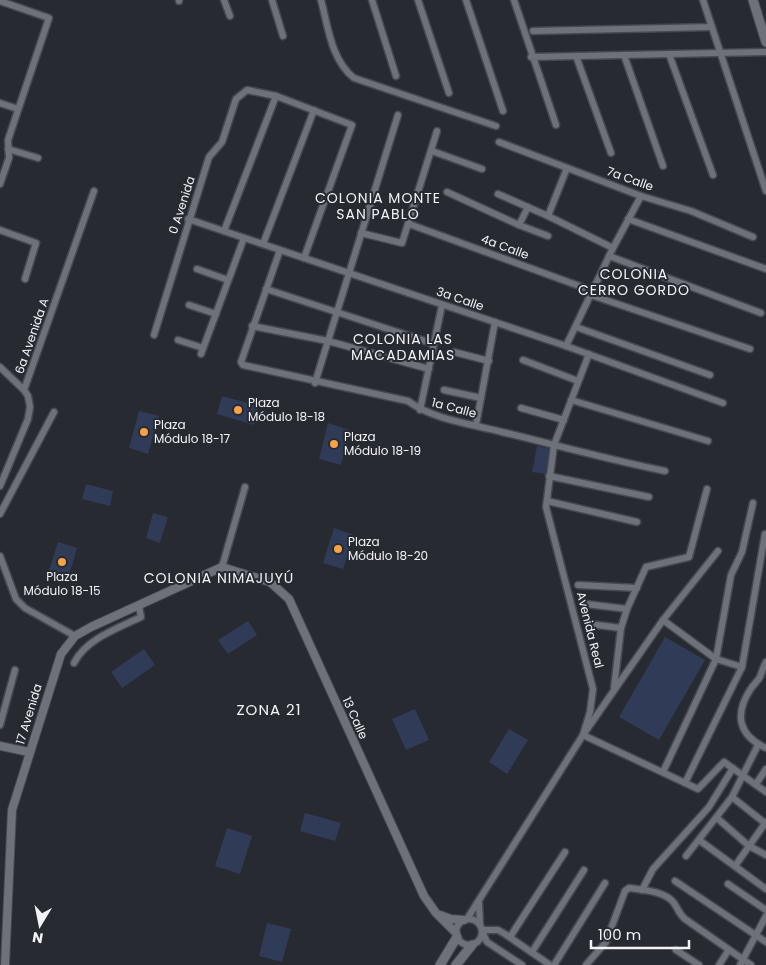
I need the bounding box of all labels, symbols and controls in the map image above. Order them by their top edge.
street label: 7a Calle [604,162,656,195]
street label: 0 Avenida [164,174,199,236]
district label: COLONIA MONTE SAN PABLO [315,188,441,224]
street label: 4a Calle [479,230,531,263]
district label: COLONIA CERRO GORDO [578,264,690,300]
street label: 3a Calle [434,282,486,315]
street label: 6a Avenida A [11,296,52,376]
district label: COLONIA LAS MACADAMIAS [351,329,455,365]
street label: 1a Calle [430,393,478,422]
place label: Plaza Módulo 18-18 [248,394,325,425]
marker: Plaza Módulo 18-18 [232,404,244,416]
place label: Plaza Módulo 18-17 [154,416,231,447]
marker: Plaza Módulo 18-17 [138,426,150,438]
place label: Plaza Módulo 18-19 [344,428,421,459]
marker: Plaza Módulo 18-19 [328,438,340,450]
place label: Plaza Módulo 18-20 [348,533,428,564]
marker: Plaza Módulo 18-20 [332,543,344,555]
marker: Plaza Módulo 18-15 [56,556,68,568]
place label: Plaza Módulo 18-15 [23,568,101,599]
district label: COLONIA NIMAJUYÚ [144,568,294,588]
street label: Avenida Real [573,590,608,670]
street label: 17 Avenida [11,681,46,746]
street label: 13 Calle [339,694,372,742]
district label: ZONA 21 [237,699,302,720]
north arrow [15,900,65,950]
scale bar [591,918,688,950]
text: 100 m [598,924,641,945]
text: N [31,927,45,949]

